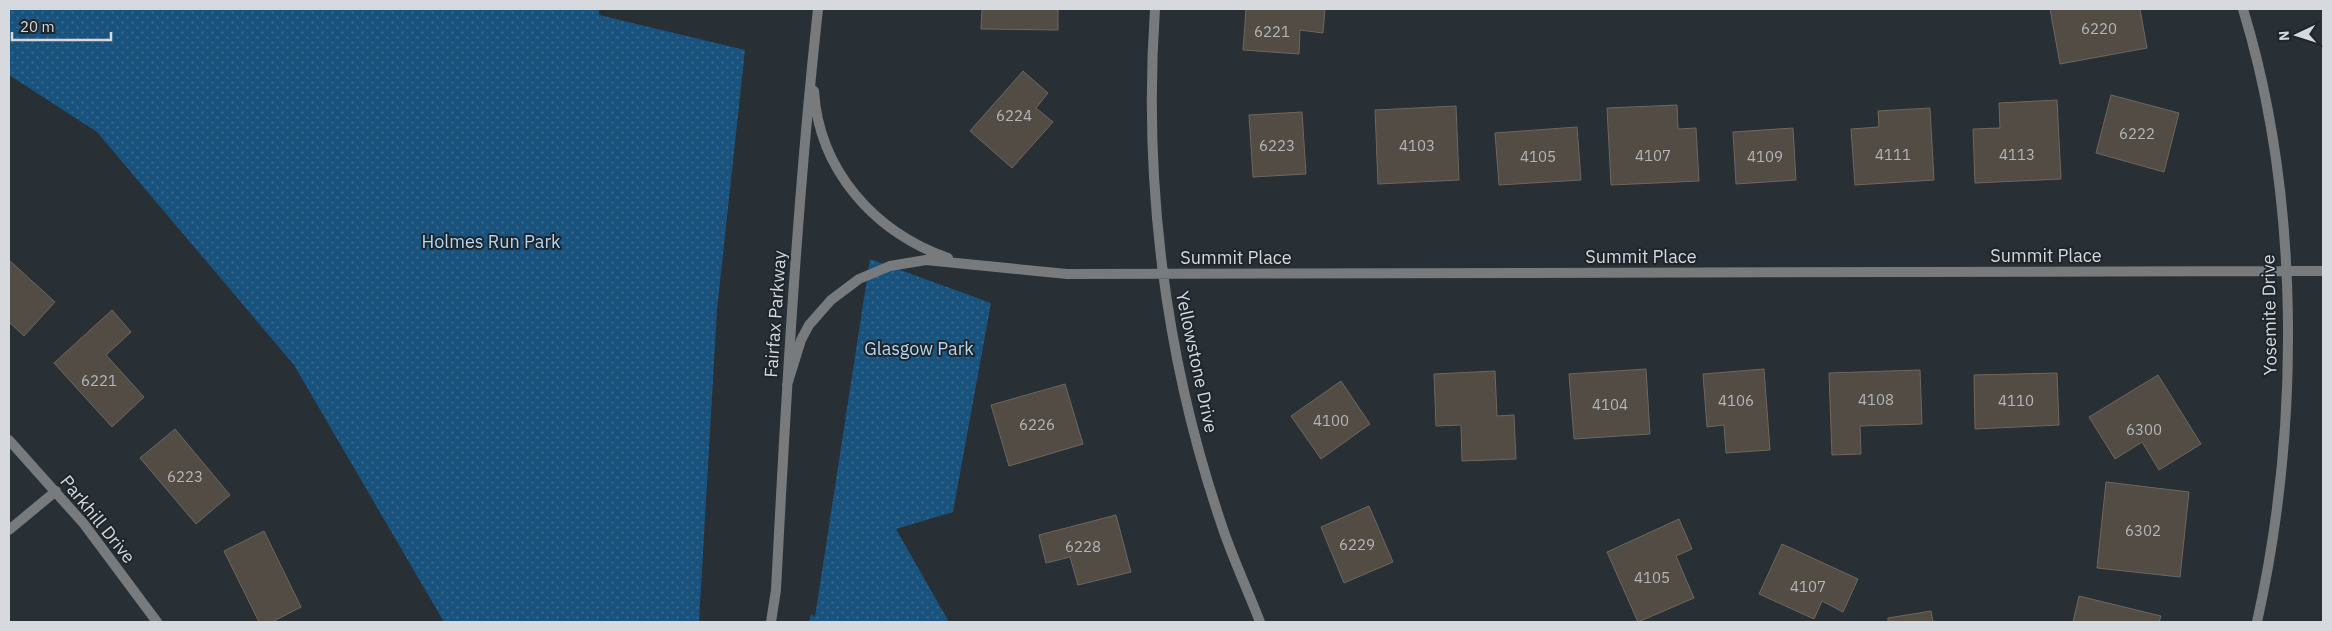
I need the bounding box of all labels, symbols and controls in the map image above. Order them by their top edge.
scale bar [12,10,111,42]
north arrow [2272,10,2322,60]
text: 20 m [20,17,55,36]
house number: 6220 [2081,19,2117,38]
house number: 6221 [1254,22,1290,41]
text: N [2275,30,2293,42]
house number: 6224 [996,106,1032,125]
house number: 6222 [2119,124,2155,143]
house number: 6223 [1259,136,1295,155]
house number: 4103 [1399,136,1435,155]
house number: 4111 [1875,145,1911,164]
house number: 4113 [1999,145,2035,164]
house number: 4107 [1635,146,1671,165]
house number: 4105 [1520,147,1556,166]
house number: 4109 [1747,147,1783,166]
park label: Holmes Run Park [422,230,561,253]
street label: Summit Place [1990,244,2102,267]
street label: Summit Place [1585,245,1697,268]
street label: Summit Place [1180,246,1292,269]
street label: Fairfax Parkway [759,250,791,378]
street label: Yosemite Drive [2256,254,2282,376]
street label: Yellowstone Drive [1171,289,1223,435]
park label: Glasgow Park [864,337,974,360]
house number: 6221 [81,371,117,390]
house number: 4108 [1858,390,1894,409]
house number: 4106 [1718,391,1754,410]
house number: 4110 [1998,391,2034,410]
house number: 4104 [1592,395,1628,414]
house number: 4100 [1313,411,1349,430]
house number: 6226 [1019,415,1055,434]
house number: 6300 [2126,420,2162,439]
house number: 6223 [167,467,203,486]
street label: Parkhill Drive [55,470,141,568]
house number: 6302 [2125,521,2161,540]
house number: 6229 [1339,535,1375,554]
house number: 6228 [1065,537,1101,556]
house number: 4105 [1634,568,1670,587]
house number: 4107 [1790,577,1826,596]

